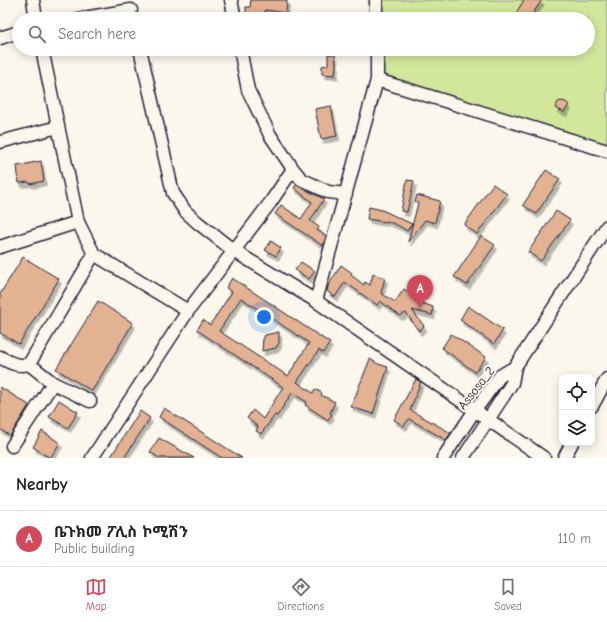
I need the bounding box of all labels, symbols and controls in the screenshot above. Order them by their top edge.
search box [12,12,595,56]
icon: search [26,23,48,45]
text: Search here [58,25,136,43]
pin: A [407,275,433,308]
your location [254,307,274,327]
street label: Assosa_2 [455,363,498,412]
map controls [559,374,595,446]
button: locate [559,374,595,410]
button: layers [559,410,595,446]
text: Nearby [16,475,67,494]
text: ቤጉክመ ፖሊስ ኮሚሽን [54,523,188,541]
text: A [25,531,33,546]
text: 110 m [558,531,591,546]
text: Public building [54,541,135,556]
tab: Map [85,576,107,613]
tab: Directions [277,576,324,613]
tab: Saved [494,576,522,613]

